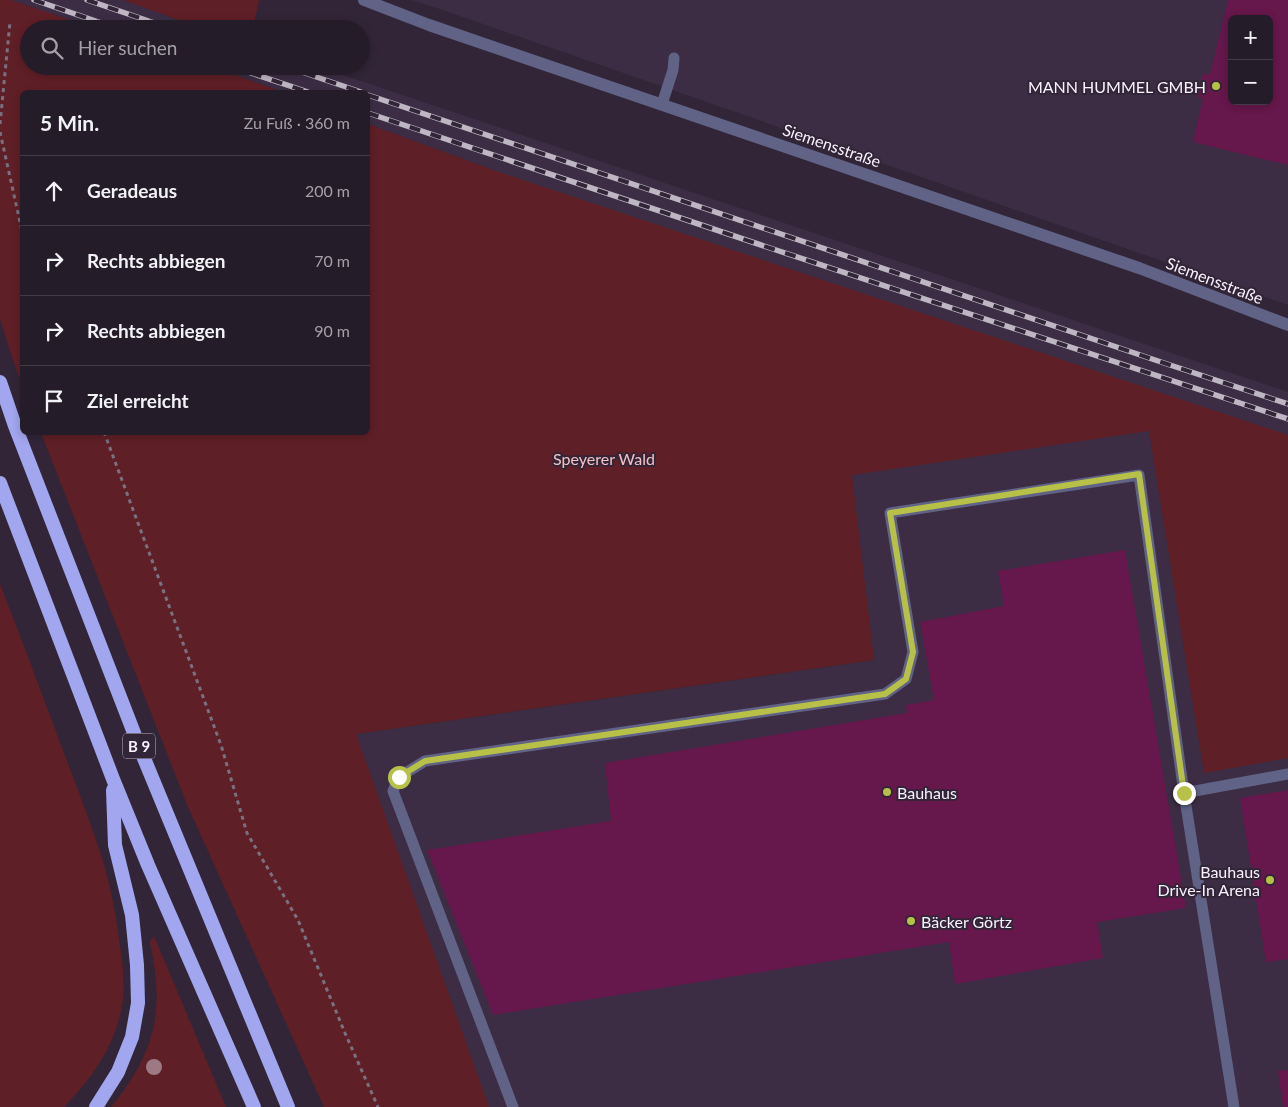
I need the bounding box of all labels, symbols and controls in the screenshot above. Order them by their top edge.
map controls [1228,15,1273,105]
button: + [1228,15,1273,60]
search box [20,20,370,75]
icon: search [38,34,66,62]
text: Hier suchen [78,36,177,59]
button: − [1228,60,1273,105]
place label: MANN HUMMEL GMBH [1028,77,1206,96]
marker: MANN HUMMEL GMBH [1210,80,1222,92]
text: 5 Min. [40,110,99,135]
text: Zu Fuß · 360 m [244,113,350,132]
street label: Siemensstraße [780,119,884,171]
icon: ahead [40,177,68,205]
text: Geradeaus [87,179,177,202]
text: 200 m [305,181,350,200]
icon: right [40,247,68,275]
text: Rechts abbiegen [87,249,225,272]
text: 70 m [314,251,350,270]
street label: Siemensstraße [1164,253,1266,307]
icon: right [40,317,68,345]
text: Rechts abbiegen [87,319,225,342]
text: 90 m [314,321,350,340]
icon: arrive [40,387,68,415]
text: Ziel erreicht [87,389,189,412]
park label: Speyerer Wald [553,449,655,468]
road number: B 9 [123,734,155,758]
route start [388,766,411,789]
route end [1173,782,1196,805]
place label: Bauhaus [897,783,957,802]
marker: Bauhaus [881,786,893,798]
place label: Bauhaus Drive-In Arena [1157,862,1260,899]
marker: Bauhaus Drive-In Arena [1264,874,1276,886]
place label: Bäcker Görtz [921,912,1012,931]
marker: Bäcker Görtz [905,915,917,927]

